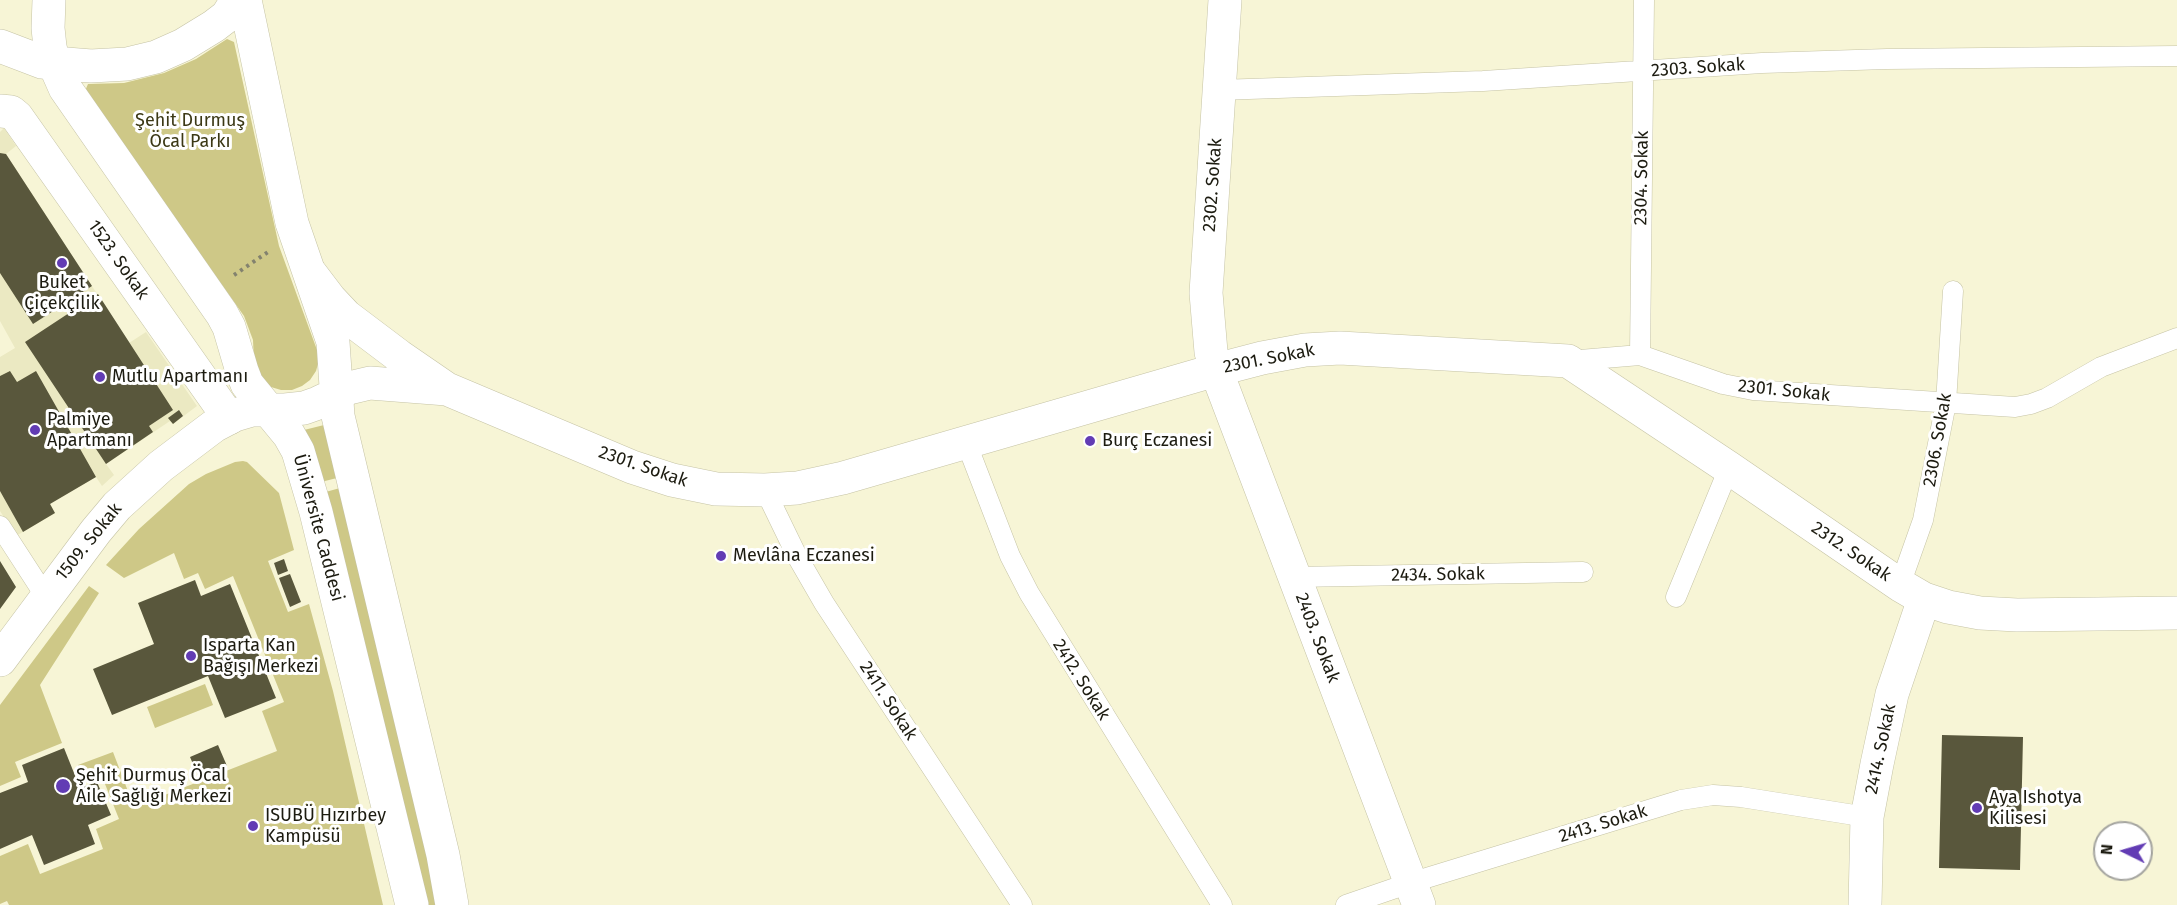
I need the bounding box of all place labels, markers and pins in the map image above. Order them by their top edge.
marker: Buket Çiçekçilik [55,256,69,270]
place label: Buket Çiçekçilik [24,272,100,314]
place label: Mutlu Apartmanı [112,366,248,388]
marker: Mutlu Apartmanı [93,370,107,384]
place label: Palmiye Apartmanı [47,409,132,452]
marker: Palmiye Apartmanı [28,423,42,437]
place label: Burç Eczanesi [1102,430,1212,452]
marker: Burç Eczanesi [1083,434,1097,448]
place label: Mevlâna Eczanesi [733,545,875,567]
marker: Mevlâna Eczanesi [714,549,728,563]
place label: Isparta Kan Bağışı Merkezi [203,635,319,678]
marker: Isparta Kan Bağışı Merkezi [184,649,198,663]
place label: Şehit Durmuş Öcal Aile Sağlığı Merkezi [76,765,232,808]
marker: Şehit Durmuş Öcal Aile Sağlığı Merkezi [54,777,72,795]
place label: Aya Ishotya Kilisesi [1989,787,2082,830]
marker: Aya Ishotya Kilisesi [1970,801,1984,815]
place label: ISUBÜ Hızırbey Kampüsü [265,805,386,848]
marker: ISUBÜ Hızırbey Kampüsü [246,819,260,833]

